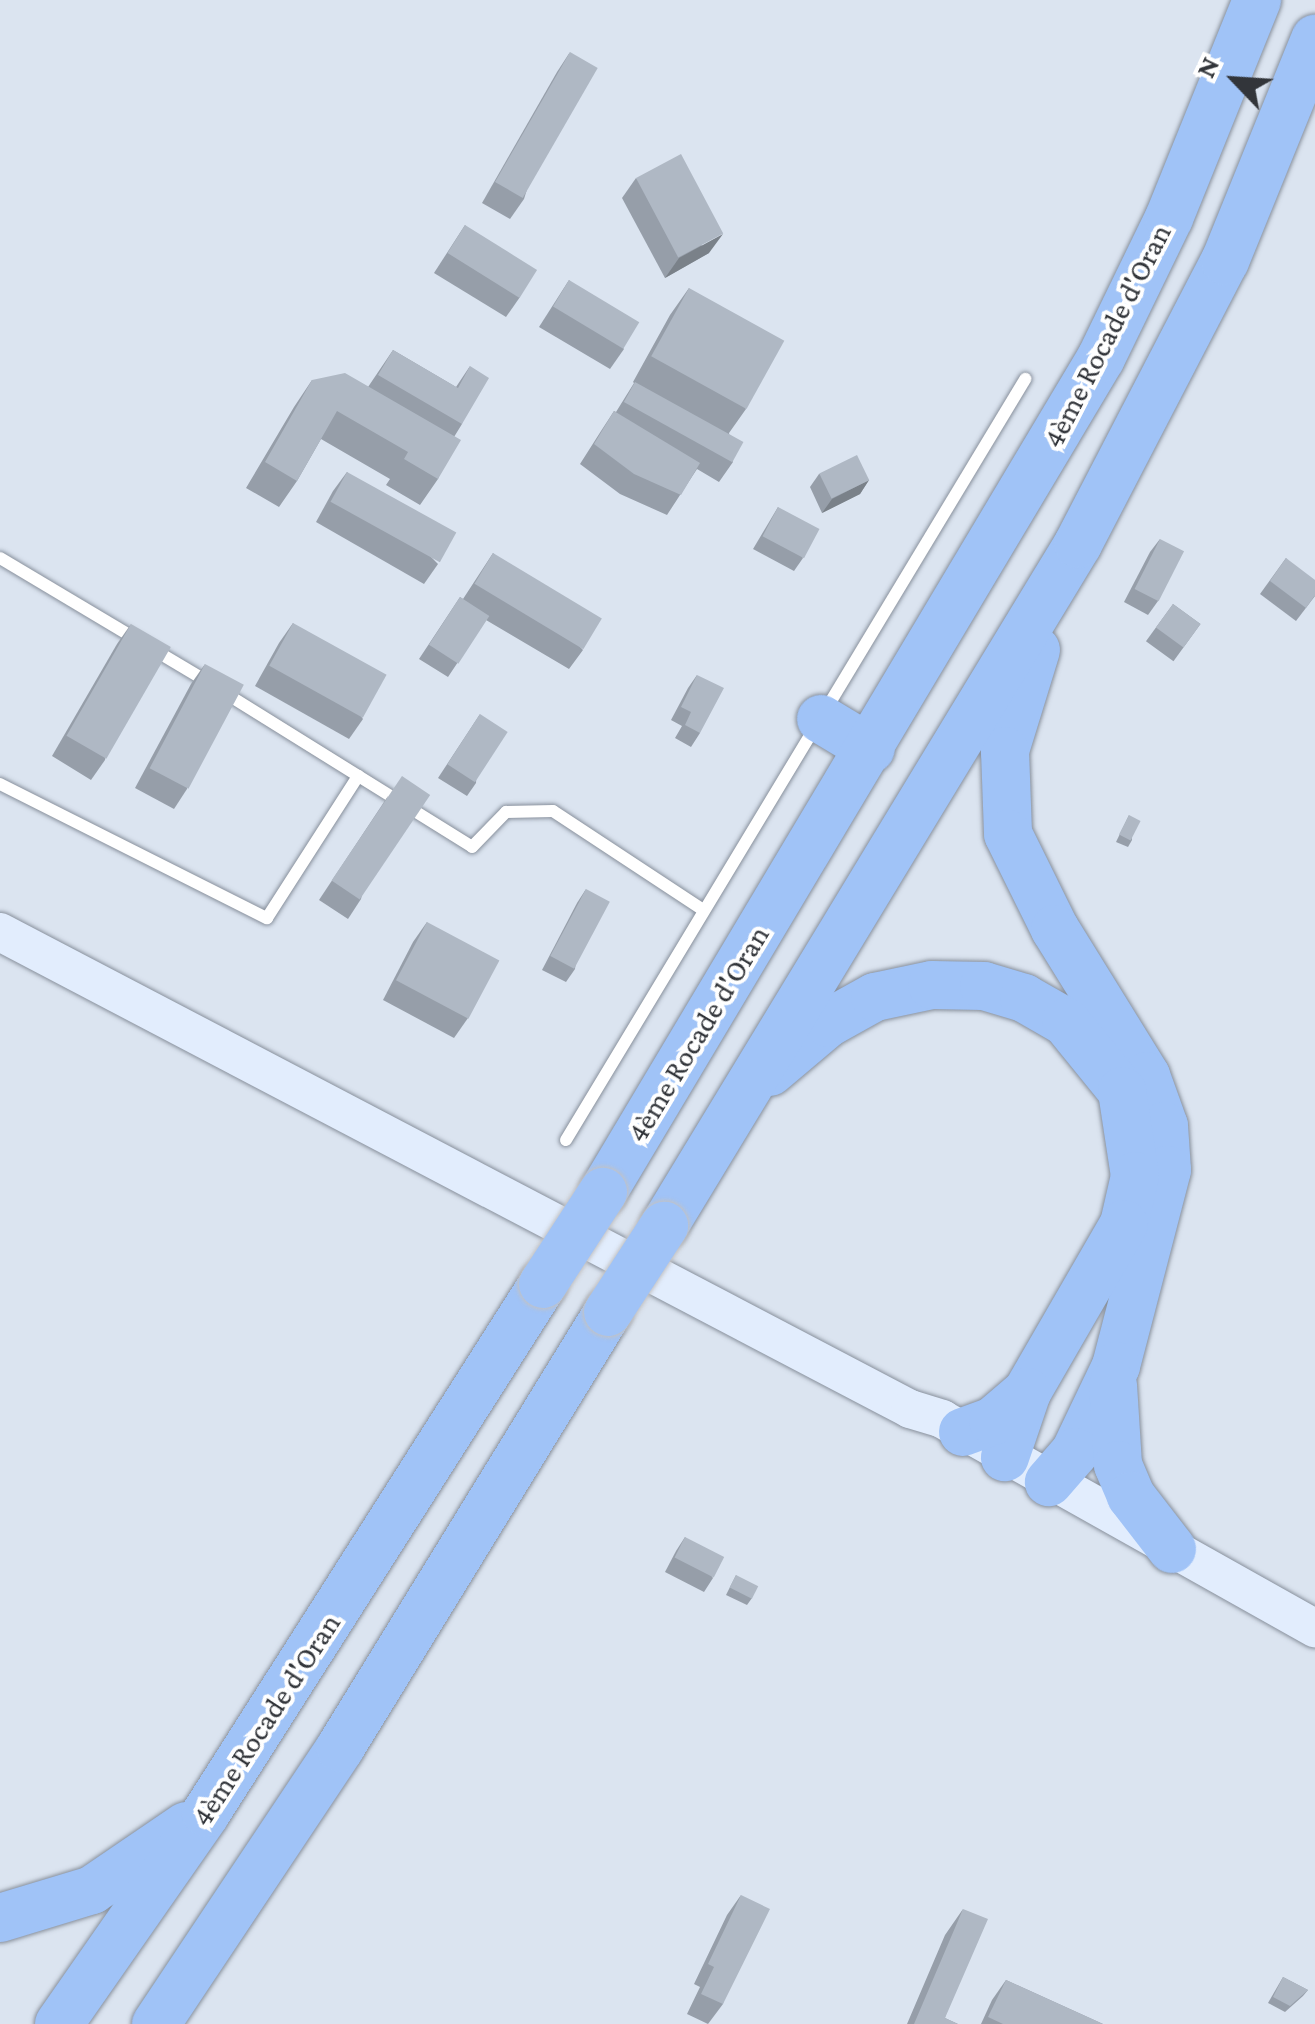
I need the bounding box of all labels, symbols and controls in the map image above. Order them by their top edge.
north arrow [1185,30,1285,130]
text: N [1189,52,1225,82]
street label: 4ème Rocade d'Oran [1035,218,1179,454]
street label: 4ème Rocade d'Oran [619,919,777,1149]
street label: 4ème Rocade d'Oran [184,1607,348,1833]

